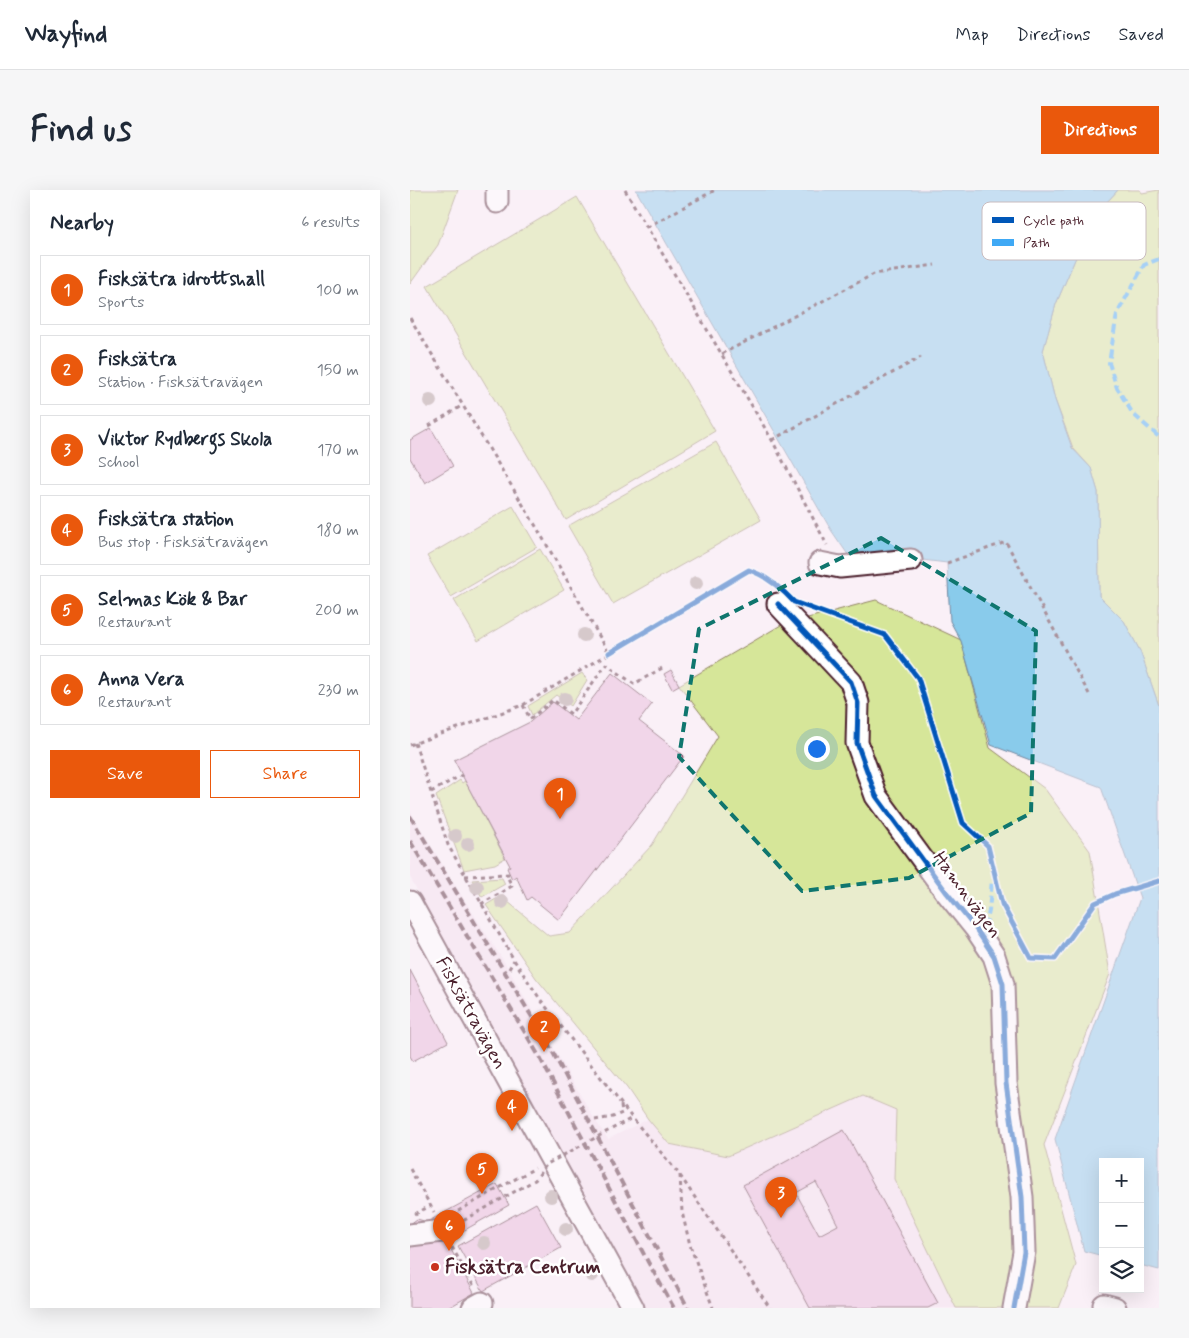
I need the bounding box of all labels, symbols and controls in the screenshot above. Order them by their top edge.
text: Wayfind [25,19,107,50]
text: Map [956,23,989,47]
text: Directions [1017,23,1091,47]
text: Saved [1119,23,1164,47]
button: Directions [1041,106,1159,154]
text: Find us [30,107,132,153]
legend [982,202,1146,260]
text: Nearby [50,209,114,237]
text: 6 results [301,212,360,233]
text: Cycle path [1023,212,1084,230]
text: Path [1023,234,1050,252]
text: Fisksätra idrottshall [98,267,265,292]
text: 1 [63,280,71,301]
text: 100 m [316,280,359,301]
text: Sports [98,292,144,313]
text: Fisksätra [98,347,177,372]
text: 2 [63,360,71,381]
text: 150 m [317,360,359,381]
text: Station · Fisksätravägen [98,372,263,393]
text: Viktor Rydbergs Skola [98,427,272,452]
text: 3 [63,440,71,461]
text: 170 m [317,440,359,461]
text: School [98,452,139,473]
text: Fisksätra station [98,507,234,532]
text: 4 [62,520,72,541]
text: 180 m [316,520,359,541]
text: Bus stop · Fisksätravägen [98,532,269,553]
text: Selmas Kök & Bar [98,587,247,612]
text: 5 [62,600,72,621]
text: 200 m [315,600,359,621]
text: Restaurant [98,612,172,633]
text: Anna Vera [98,667,185,692]
text: 6 [63,680,71,701]
text: 230 m [318,680,359,701]
text: Restaurant [98,692,172,713]
your location [804,736,830,762]
button: Save [50,750,200,798]
button: Share [210,750,360,798]
pin: 1 [544,778,576,819]
street label: Hamnvägen [926,846,1007,944]
street label: Fisksätravägen [429,952,512,1074]
pin: 2 [528,1011,560,1052]
pin: 4 [496,1090,528,1131]
pin: 5 [466,1153,498,1194]
map controls [1099,1158,1144,1293]
button: + [1099,1158,1144,1203]
pin: 3 [765,1177,797,1218]
button: − [1099,1203,1144,1248]
pin: 6 [433,1210,465,1251]
button: layers [1099,1248,1144,1293]
place label: Fisksätra Centrum [445,1255,601,1280]
marker: Fisksätra Centrum [429,1261,441,1273]

